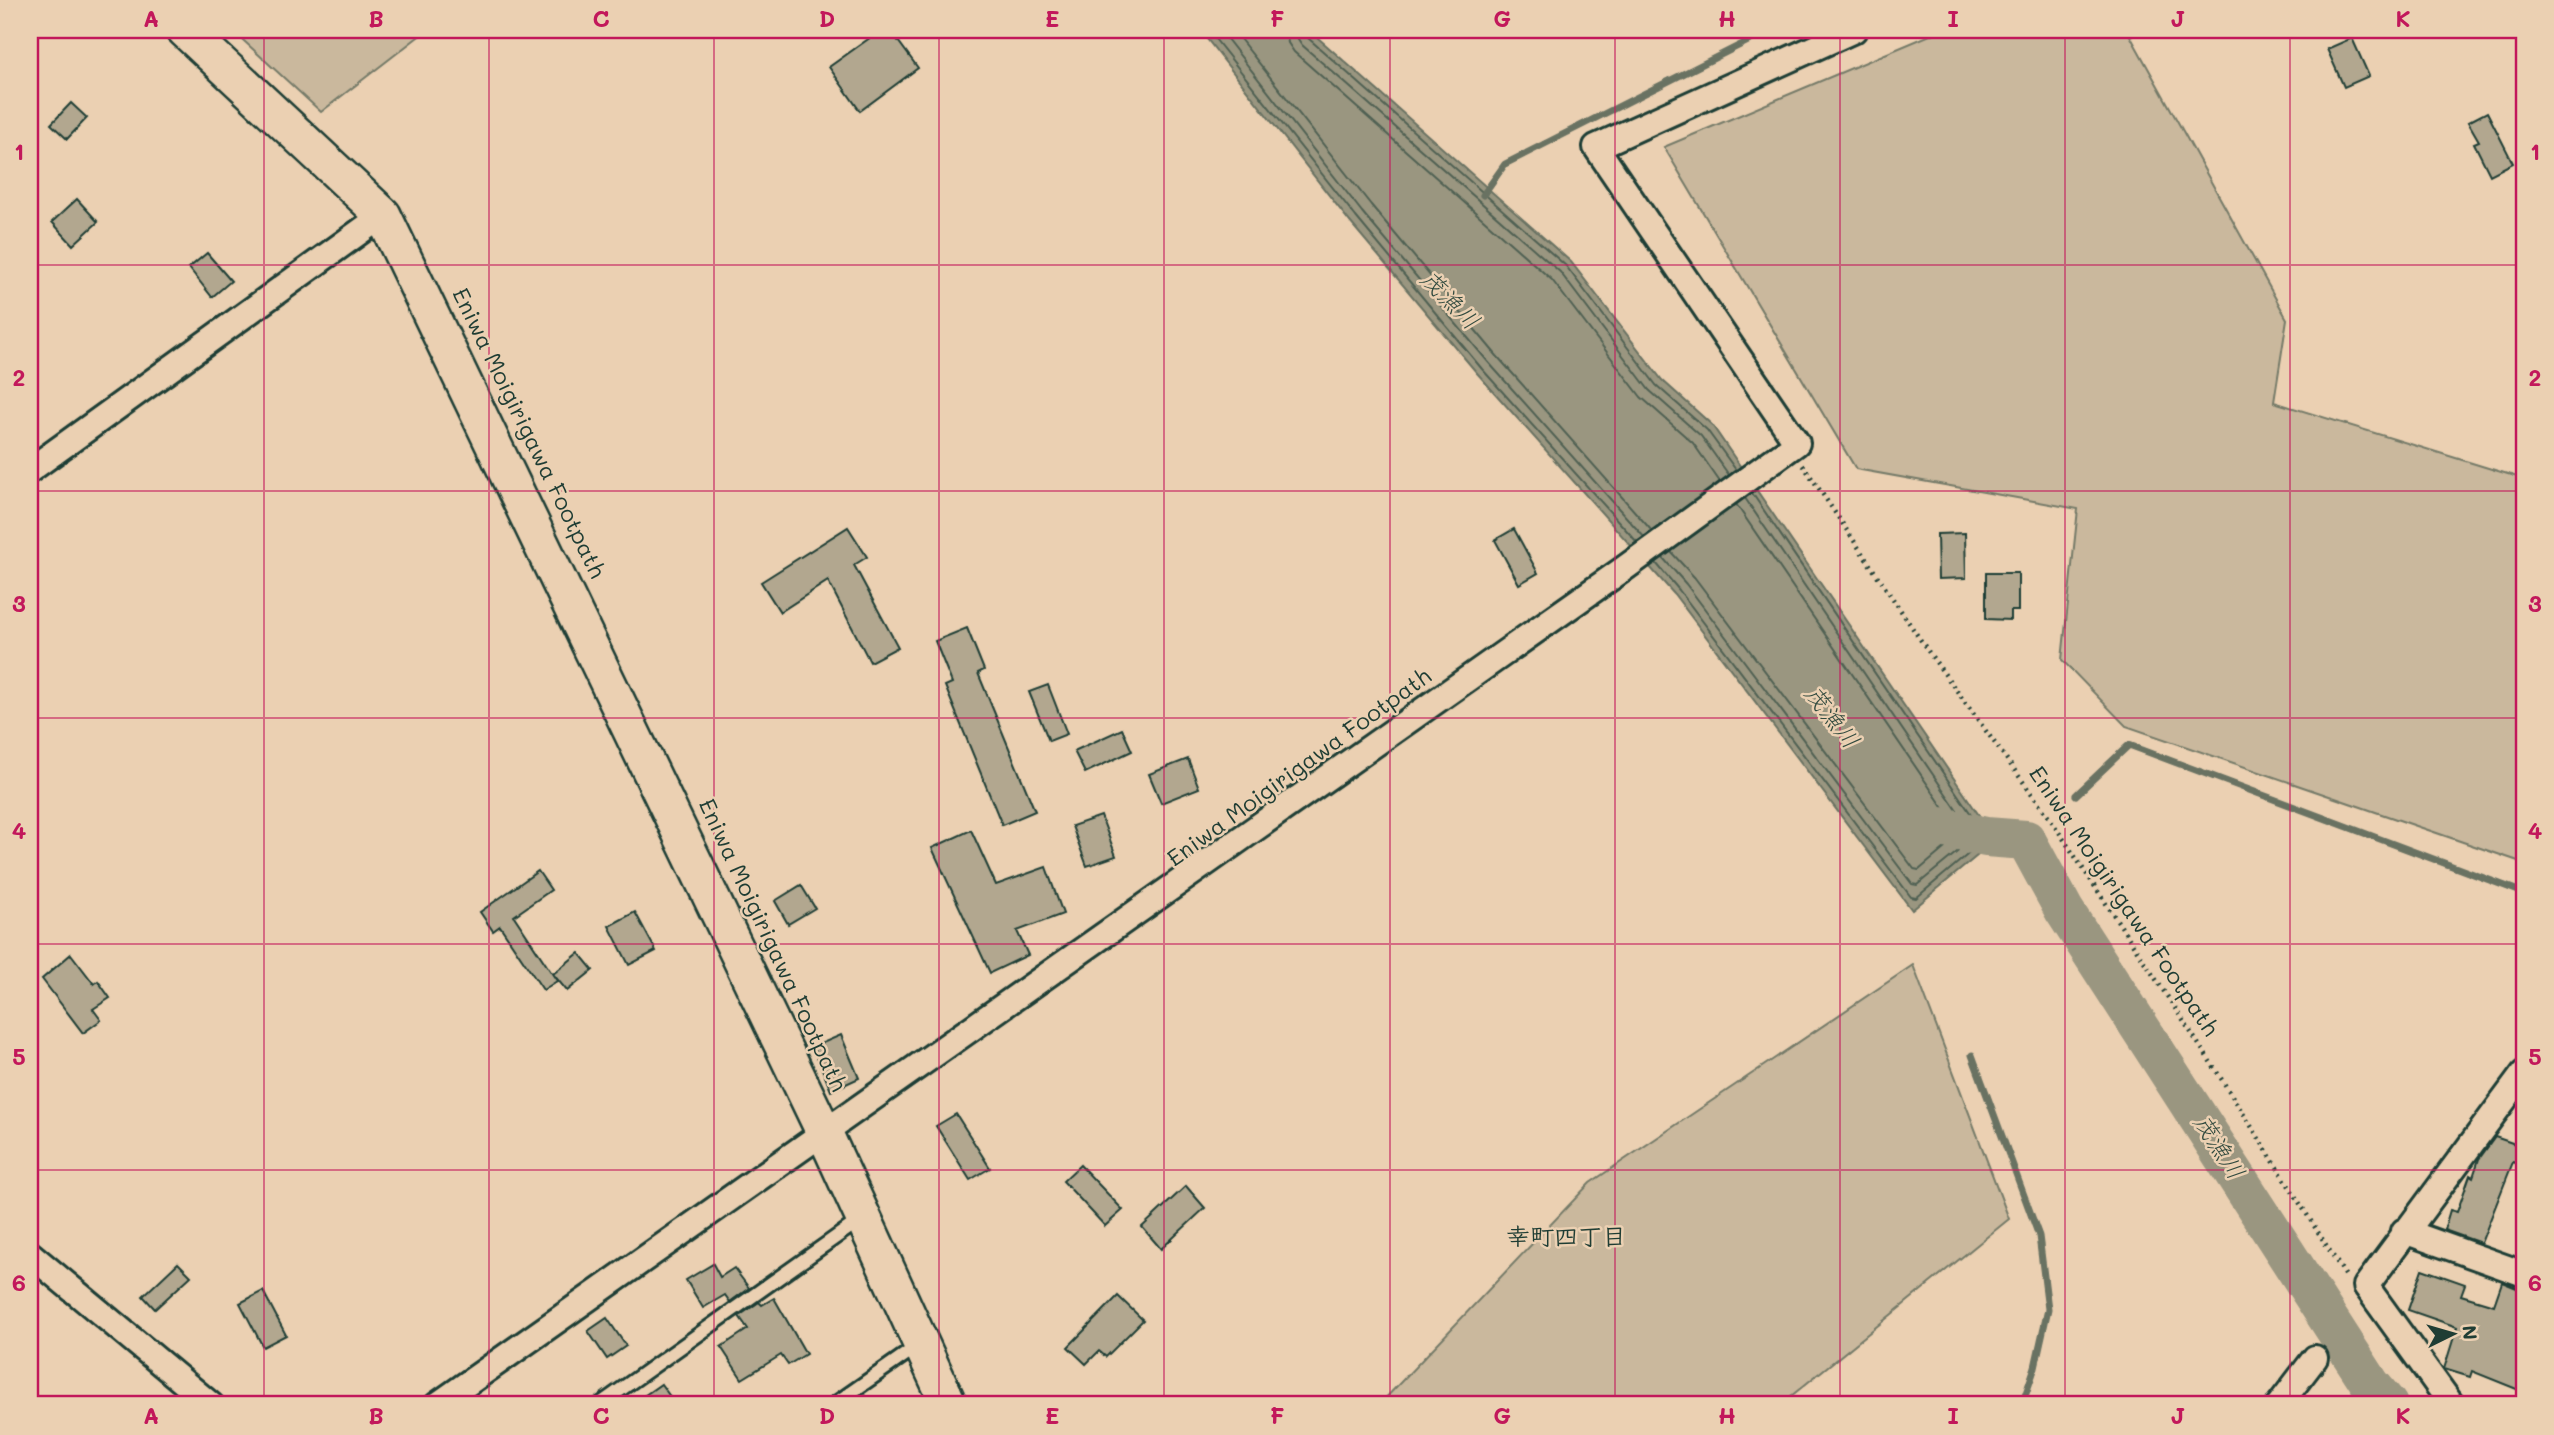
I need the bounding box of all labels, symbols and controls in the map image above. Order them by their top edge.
text: A [143,3,159,33]
text: B [368,3,384,33]
text: C [592,3,610,33]
text: D [819,3,835,33]
text: E [1045,3,1059,33]
text: F [1270,3,1284,33]
text: G [1493,3,1511,33]
text: H [1718,3,1736,33]
text: I [1947,3,1959,33]
text: J [2170,3,2186,33]
text: K [2395,3,2411,33]
text: 1 [14,136,24,166]
text: 1 [2530,136,2540,166]
water label: 茂漁川 [1415,263,1487,335]
street label: Eniwa Moigirigawa Footpath [446,282,613,583]
text: 2 [13,362,25,392]
text: 2 [2529,362,2541,392]
text: 3 [12,588,26,618]
text: 3 [2528,588,2542,618]
street label: Eniwa Moigirigawa Footpath [1160,660,1437,872]
water label: 茂漁川 [1799,678,1868,754]
street label: Eniwa Moigirigawa Footpath [2023,760,2227,1041]
street label: Eniwa Moigirigawa Footpath [693,793,855,1096]
text: 4 [12,815,26,845]
text: 4 [2528,815,2542,845]
text: 5 [12,1041,26,1071]
text: 5 [2528,1041,2542,1071]
water label: 茂漁川 [2188,1108,2253,1185]
district label: 幸町四丁目 [1506,1220,1626,1251]
text: 6 [12,1267,26,1297]
text: 6 [2528,1267,2542,1297]
north arrow [2418,1298,2488,1368]
text: N [2457,1324,2484,1341]
text: A [143,1400,159,1430]
text: B [368,1400,384,1430]
text: C [592,1400,610,1430]
text: D [819,1400,835,1430]
text: E [1045,1400,1059,1430]
text: F [1270,1400,1284,1430]
text: G [1493,1400,1511,1430]
text: H [1718,1400,1736,1430]
text: I [1947,1400,1959,1430]
text: J [2170,1400,2186,1430]
text: K [2395,1400,2411,1430]

